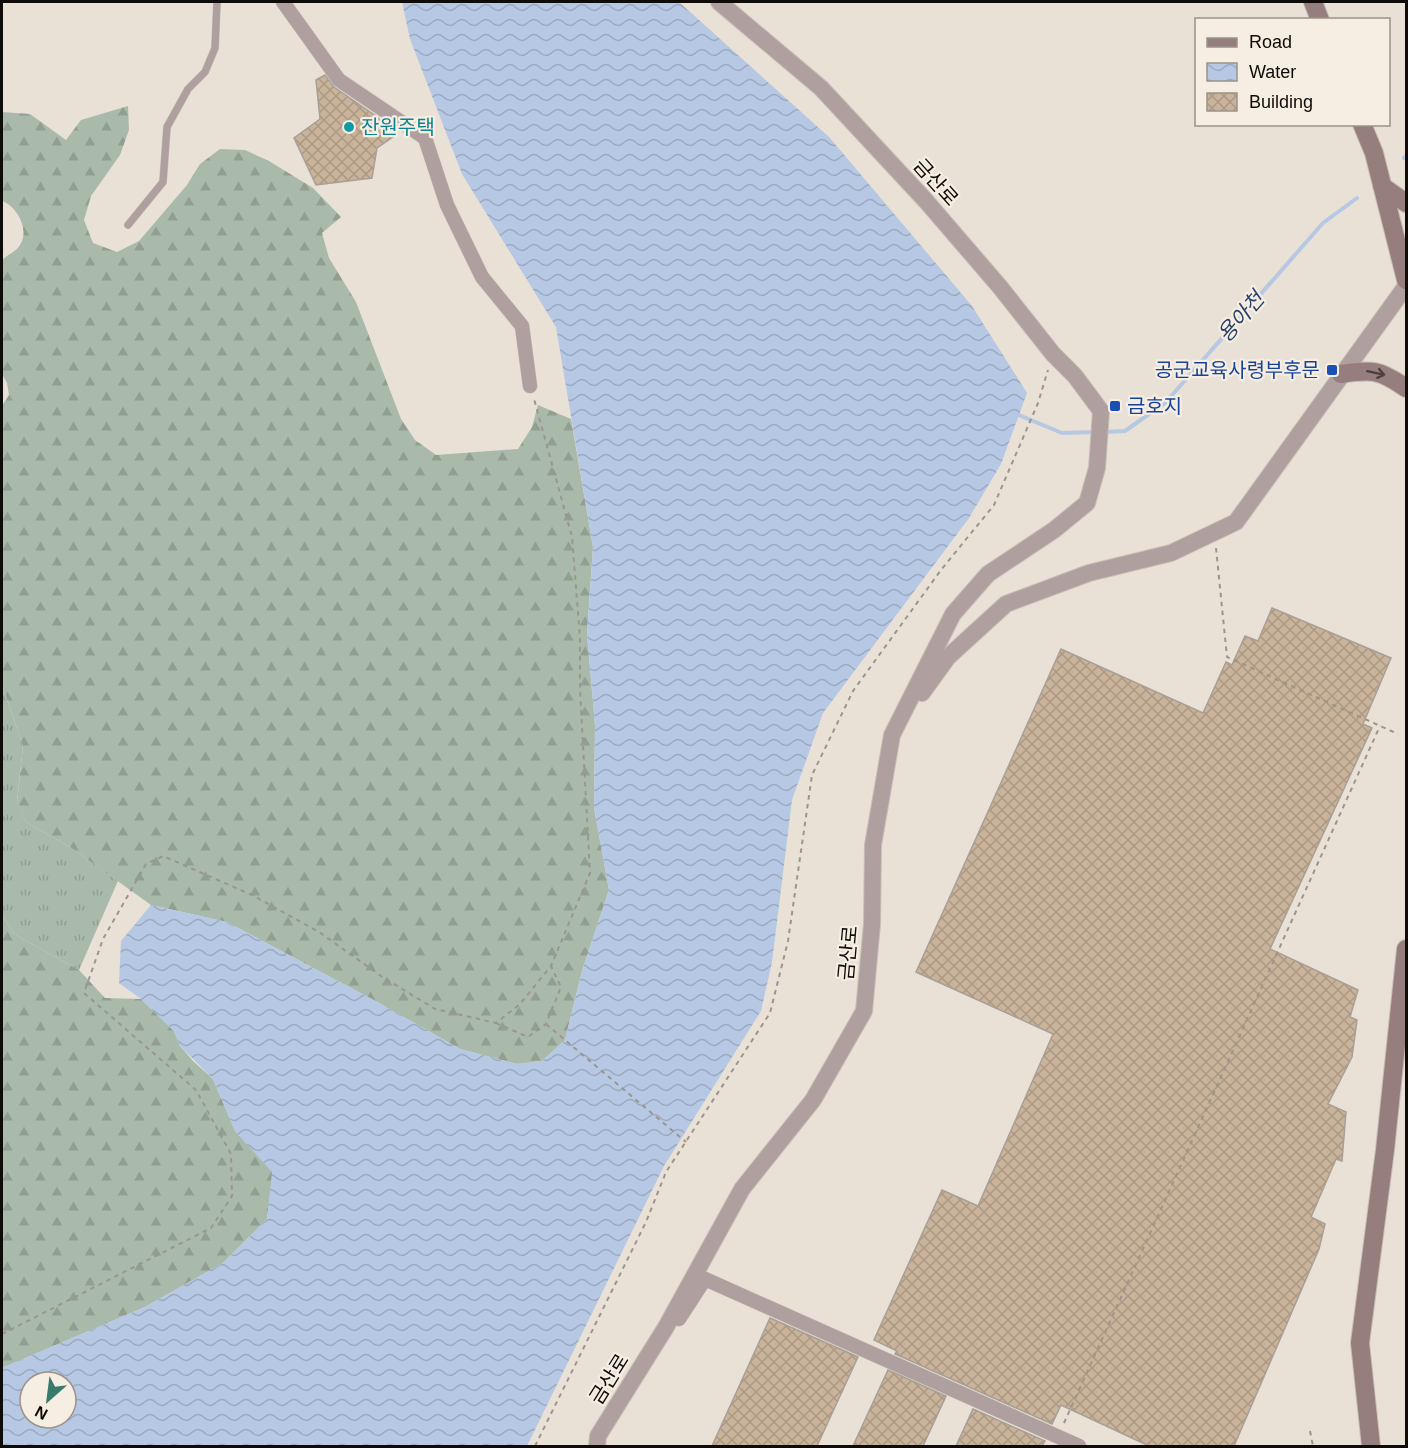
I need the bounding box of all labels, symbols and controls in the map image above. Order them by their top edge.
legend [1195,18,1390,126]
text: Road [1249,32,1292,52]
text: Water [1249,62,1296,82]
text: Building [1249,92,1313,112]
place label: 잔원주택 [361,116,435,138]
marker: 잔원주택 [342,120,356,134]
street label: 금산로 [909,154,963,210]
water label: 용아천 [1213,285,1270,346]
place label: 공군교육사령부후문 [1154,359,1320,381]
marker: 공군교육사령부후문 [1325,363,1339,377]
one-way arrow [1365,368,1385,379]
place label: 금호지 [1127,395,1182,417]
marker: 금호지 [1108,399,1122,413]
street label: 금산로 [835,925,861,981]
street label: 금산로 [585,1350,633,1408]
north arrow [18,1370,78,1430]
text: N [32,1403,50,1423]

